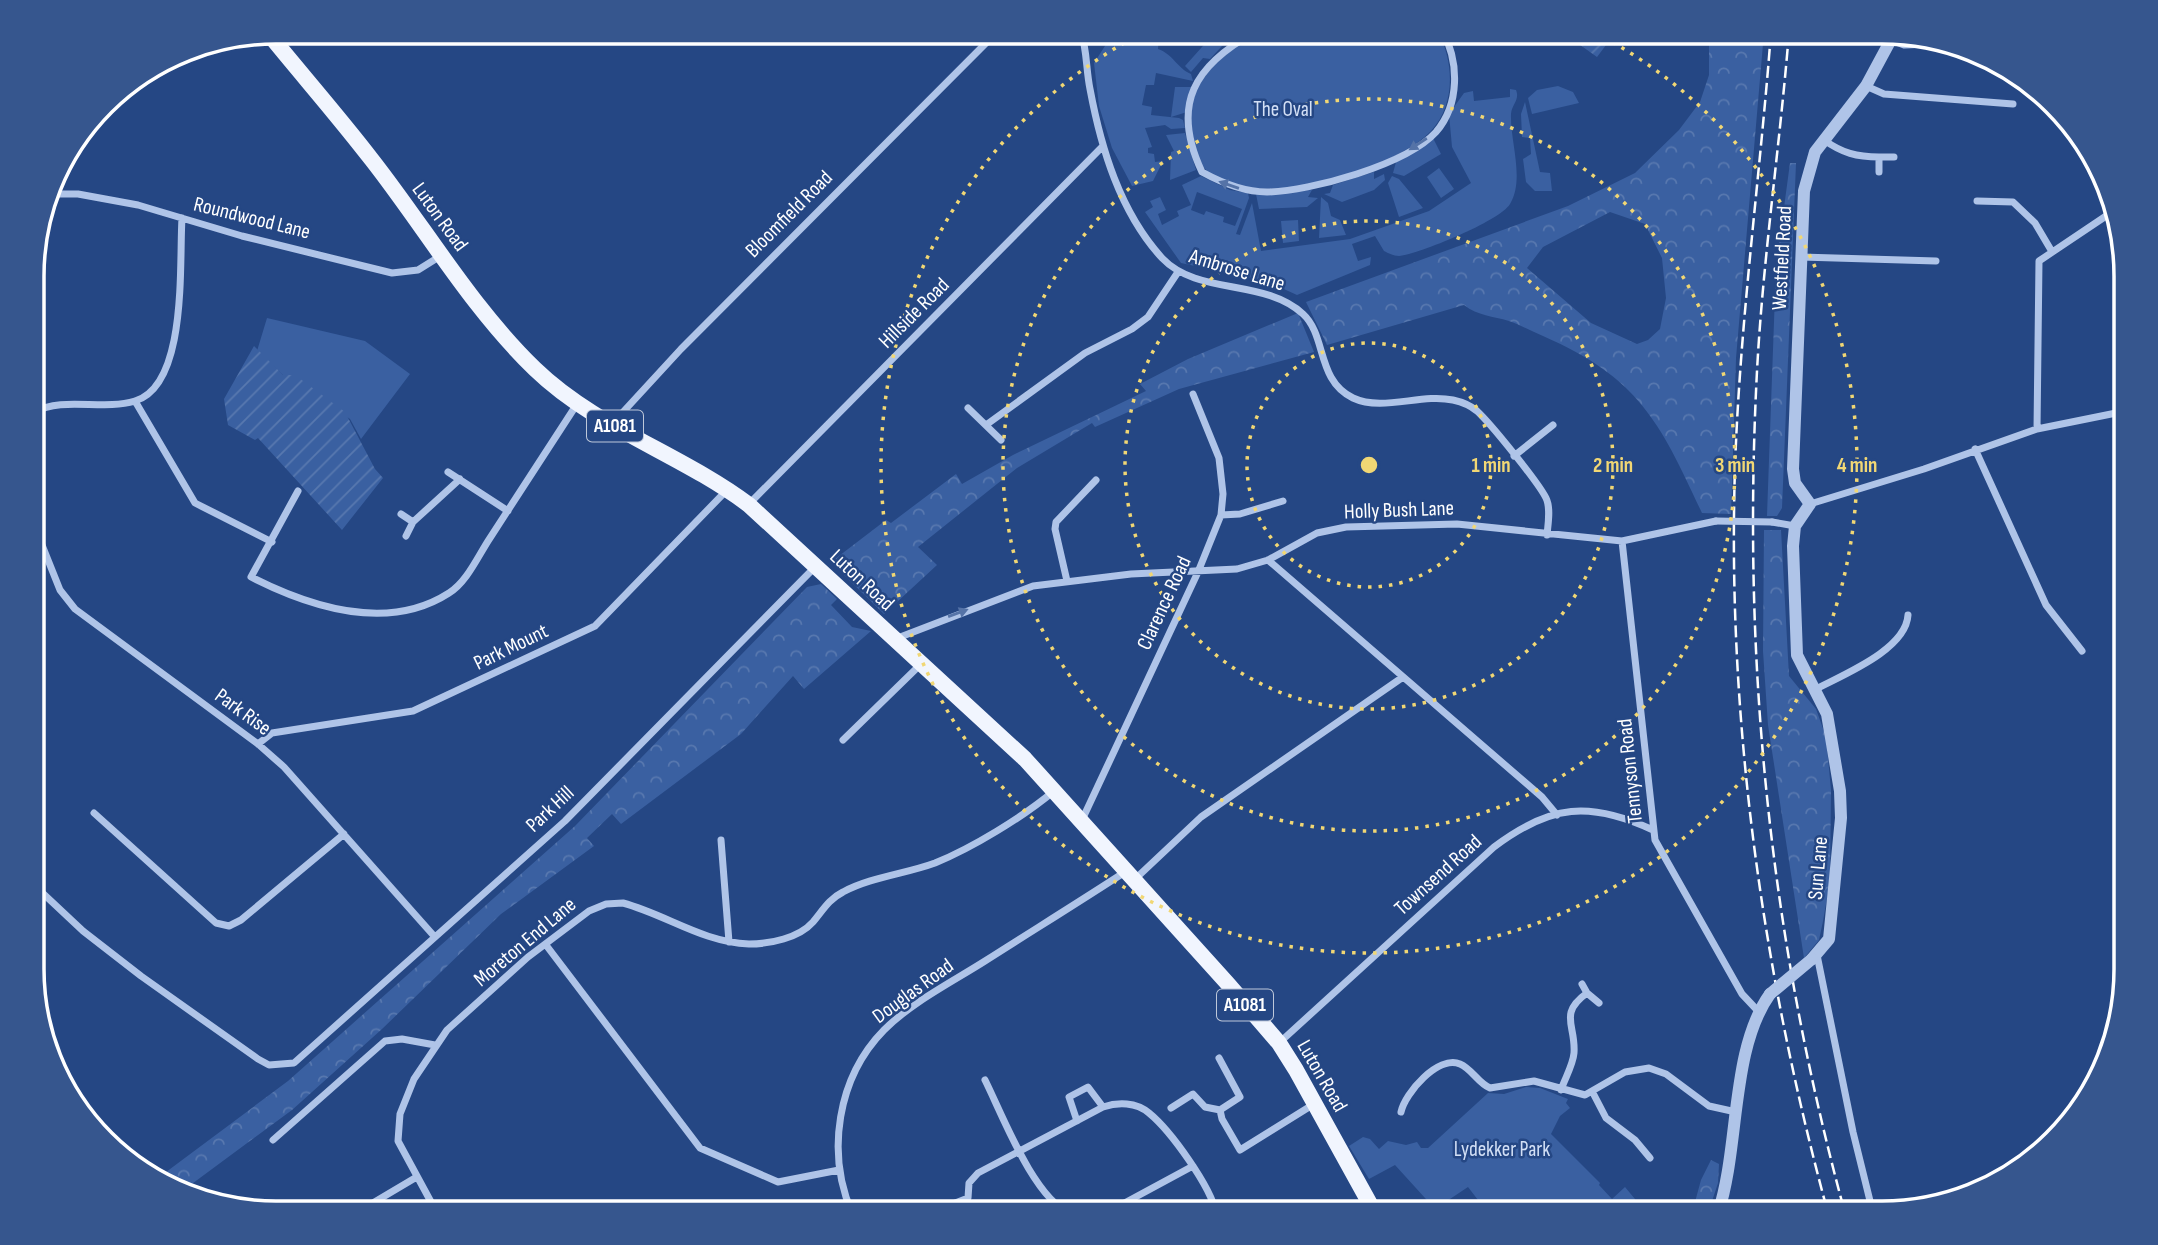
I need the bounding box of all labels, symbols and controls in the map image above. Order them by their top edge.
park label: The Oval [1253,97,1313,122]
one-way arrow [1408,137,1428,150]
street label: Bloomfield Road [740,165,838,263]
street label: Luton Road [407,178,473,256]
one-way arrow [1219,179,1240,190]
street label: Roundwood Lane [191,191,313,245]
street label: Westfield Road [1767,205,1797,311]
street label: Ambrose Lane [1185,243,1288,296]
street label: Hillside Road [874,273,954,353]
road number: A1081 [587,410,643,442]
centre of rings [1357,453,1381,477]
text: 1 min [1471,453,1511,478]
text: 2 min [1593,453,1633,478]
text: 3 min [1715,453,1755,478]
text: 4 min [1837,453,1877,478]
street label: Holly Bush Lane [1344,496,1454,524]
street label: Luton Road [825,544,899,616]
street label: Clarence Road [1131,552,1197,654]
one-way arrow [947,608,968,619]
street label: Park Mount [470,618,552,676]
street label: Park Rise [210,683,276,741]
street label: Tennyson Road [1612,717,1648,825]
street label: Park Hill [521,781,579,837]
street label: Townsend Road [1389,829,1487,921]
street label: Sun Lane [1803,835,1833,901]
street label: Moreton End Lane [469,892,581,992]
street label: Douglas Road [868,953,958,1029]
road number: A1081 [1217,990,1273,1021]
street label: Luton Road [1291,1036,1353,1116]
park label: Lydekker Park [1454,1137,1550,1162]

